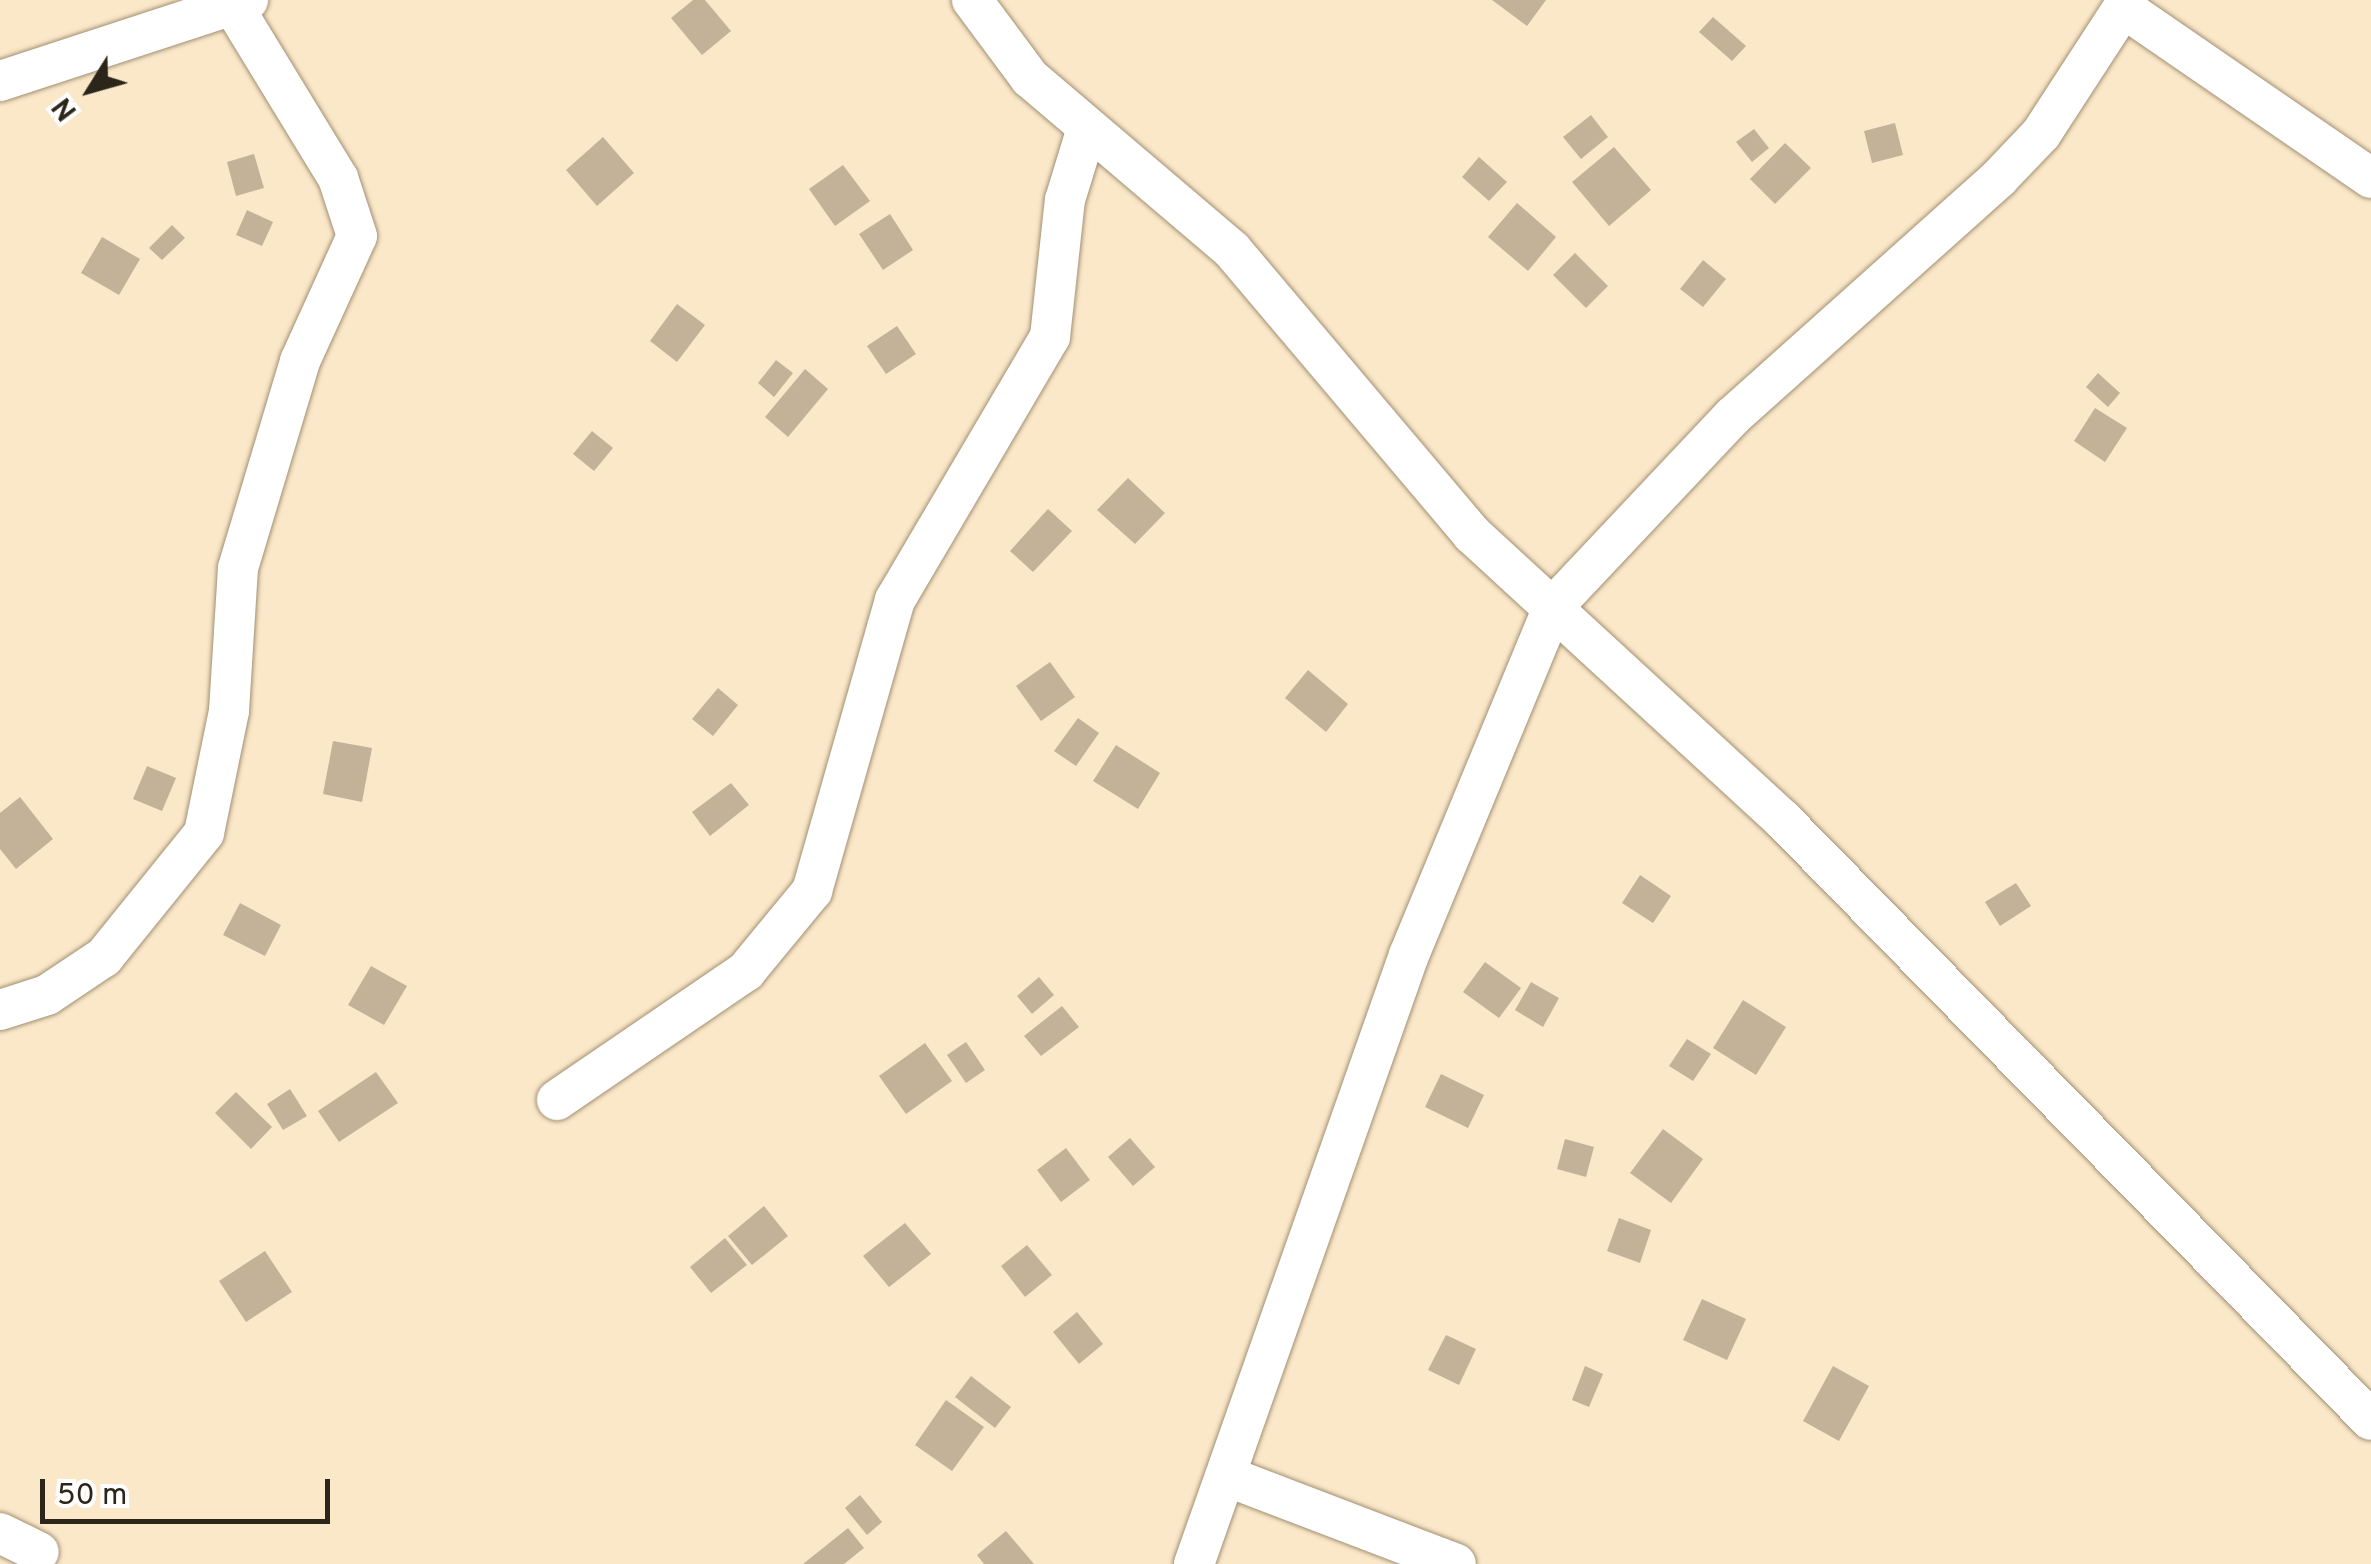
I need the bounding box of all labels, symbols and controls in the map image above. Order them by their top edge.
north arrow [40,40,140,140]
text: N [46,89,86,127]
scale bar [45,1459,335,1521]
text: 50 m [57,1478,127,1515]

